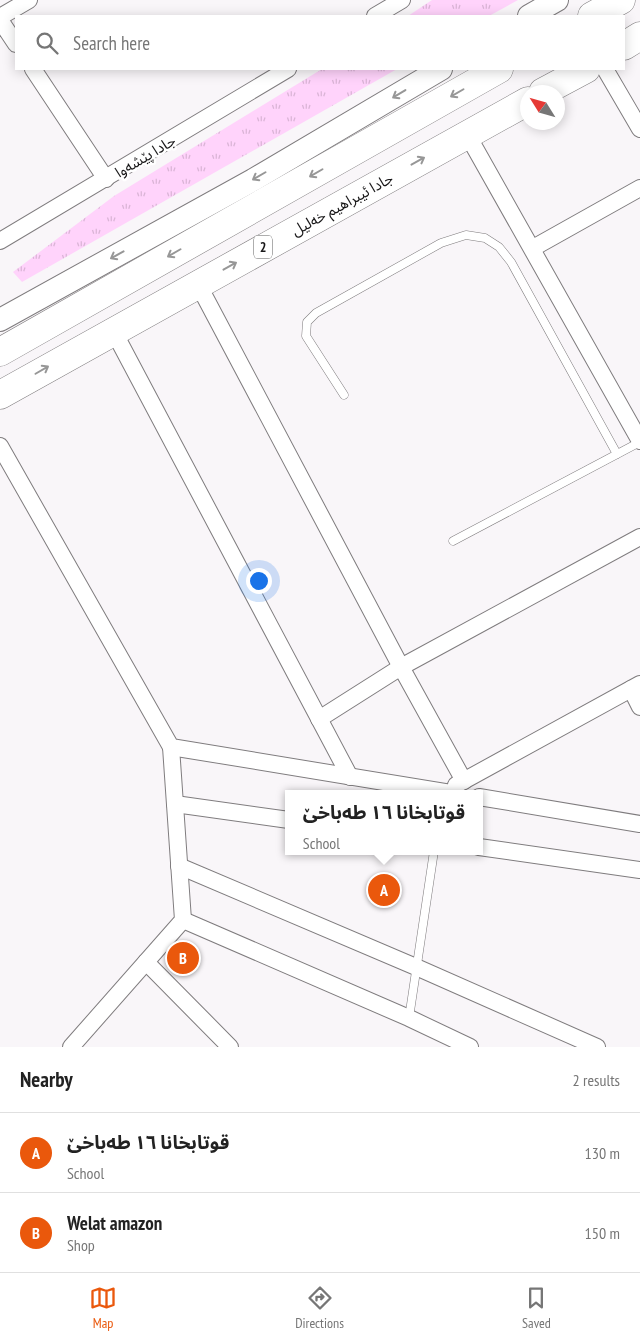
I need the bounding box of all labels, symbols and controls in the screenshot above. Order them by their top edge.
search box [15,15,625,70]
icon: search [33,29,61,57]
text: Search here [73,31,150,55]
north arrow [520,85,565,130]
one-way arrow [392,89,406,99]
one-way arrow [450,89,465,98]
street label: جادا پێشەوا [111,130,180,182]
one-way arrow [410,156,425,166]
street label: جادا ئیبراهیم خەلیل [288,168,397,242]
one-way arrow [308,168,323,178]
one-way arrow [252,172,266,182]
road number: 2 [254,236,272,258]
one-way arrow [168,249,182,259]
one-way arrow [109,250,124,260]
one-way arrow [222,261,237,270]
one-way arrow [35,365,49,375]
your location [246,568,272,594]
popup [285,790,483,855]
text: قوتابخانا ۱٦ طەباخێ [303,800,465,824]
text: School [303,833,340,853]
pin: A [368,871,400,909]
pin: B [167,939,199,977]
text: Nearby [20,1066,73,1093]
text: 2 results [573,1070,620,1090]
text: قوتابخانا ۱٦ طەباخێ [67,1130,229,1154]
text: A [32,1143,40,1163]
text: 130 m [585,1143,620,1163]
text: School [67,1163,104,1183]
text: Welat amazon [67,1211,162,1235]
text: B [32,1223,40,1243]
text: 150 m [585,1223,620,1243]
text: Shop [67,1235,95,1255]
tab: Map [89,1284,117,1332]
tab: Directions [295,1284,344,1332]
tab: Saved [522,1284,551,1332]

